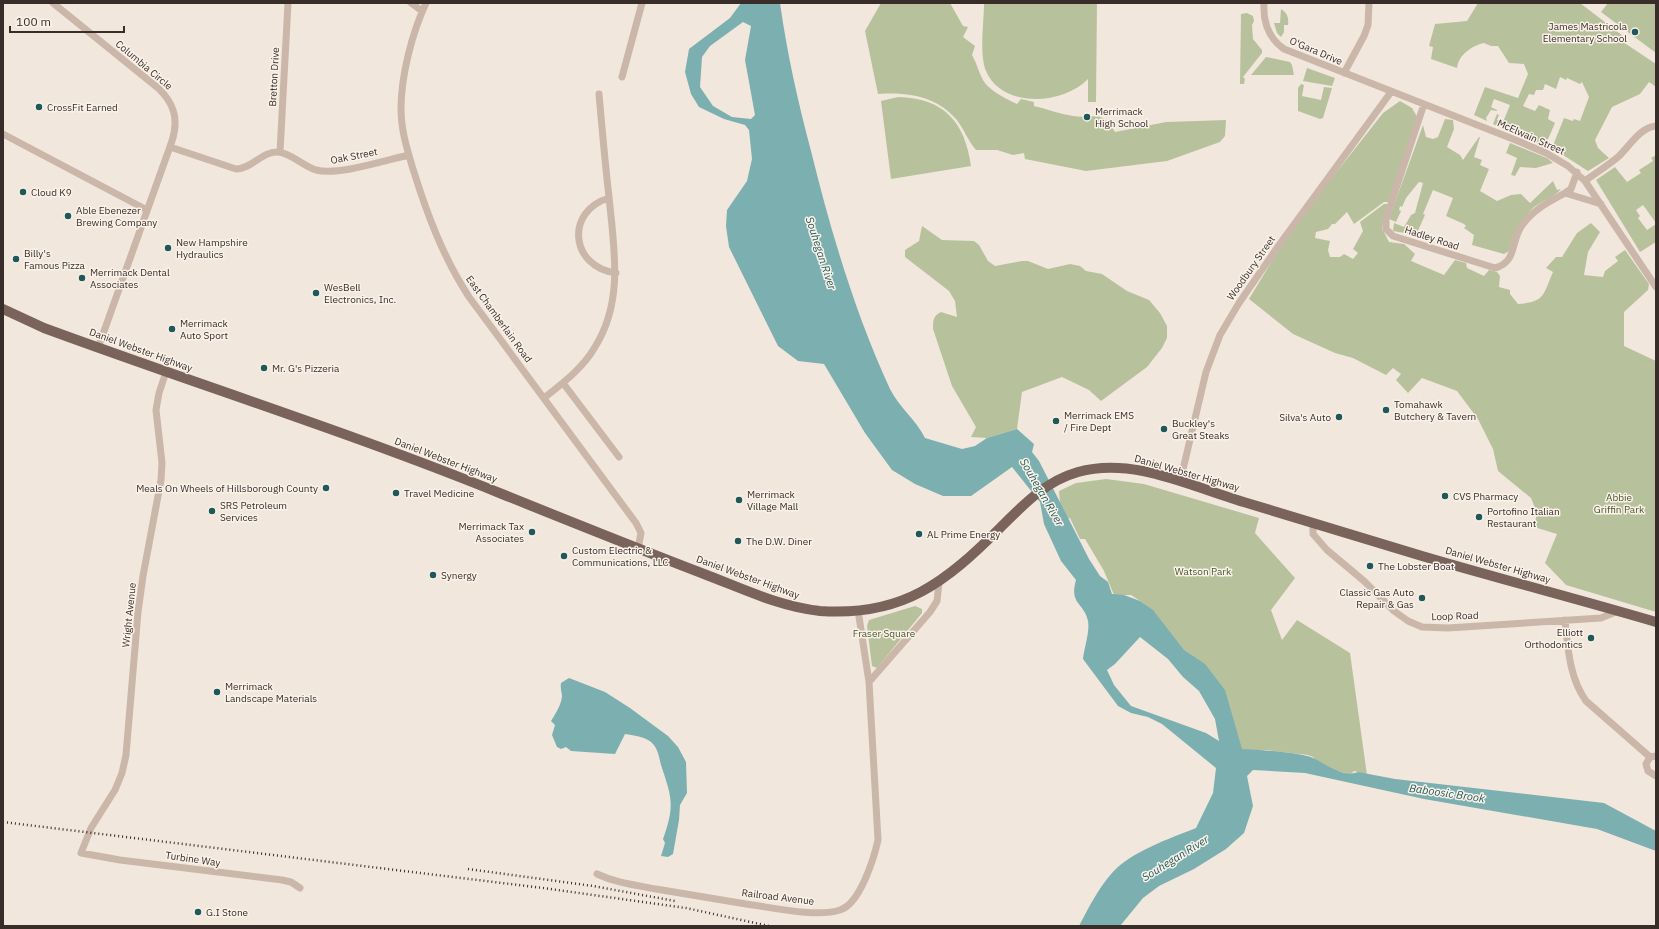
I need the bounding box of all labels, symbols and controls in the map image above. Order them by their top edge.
scale bar [10,8,124,34]
text: 100 m [16,14,51,29]
place label: James Mastricola Elementary School [1543,20,1628,45]
marker: James Mastricola Elementary School [1630,27,1640,37]
street label: O'Gara Drive [1288,34,1345,68]
street label: Columbia Circle [113,37,176,93]
street label: Bretton Drive [266,47,282,107]
place label: CrossFit Earned [47,101,118,114]
marker: CrossFit Earned [34,102,44,112]
place label: Merrimack High School [1095,105,1149,130]
marker: Merrimack High School [1082,112,1092,122]
street label: McElwain Street [1495,116,1567,158]
street label: Oak Street [329,145,379,167]
place label: Cloud K9 [31,186,72,199]
marker: Cloud K9 [18,187,28,197]
place label: Able Ebenezer Brewing Company [76,204,157,229]
marker: Able Ebenezer Brewing Company [63,211,73,221]
water label: Souhegan River [803,215,840,292]
street label: Hadley Road [1403,223,1461,253]
street label: Woodbury Street [1224,233,1278,303]
place label: New Hampshire Hydraulics [176,236,248,261]
marker: New Hampshire Hydraulics [163,243,173,253]
place label: Billy's Famous Pizza [24,247,86,272]
marker: Billy's Famous Pizza [11,254,21,264]
place label: Merrimack Dental Associates [90,266,170,291]
marker: Merrimack Dental Associates [77,273,87,283]
street label: East Chamberlain Road [463,273,535,365]
place label: WesBell Electronics, Inc. [324,281,396,306]
marker: WesBell Electronics, Inc. [311,288,321,298]
place label: Merrimack Auto Sport [180,317,229,342]
marker: Merrimack Auto Sport [167,324,177,334]
street label: Daniel Webster Highway [88,325,194,375]
place label: Mr. G's Pizzeria [272,362,340,375]
marker: Mr. G's Pizzeria [259,363,269,373]
place label: Tomahawk Butchery & Tavern [1394,398,1476,423]
marker: Tomahawk Butchery & Tavern [1381,405,1391,415]
place label: Merrimack EMS / Fire Dept [1064,409,1134,434]
place label: Silva's Auto [1279,411,1331,424]
marker: Silva's Auto [1334,412,1344,422]
marker: Merrimack EMS / Fire Dept [1051,416,1061,426]
place label: Buckley's Great Steaks [1172,417,1230,442]
marker: Buckley's Great Steaks [1159,424,1169,434]
street label: Daniel Webster Highway [393,434,499,486]
street label: Daniel Webster Highway [1133,452,1241,494]
water label: Souhegan River [1017,456,1068,529]
place label: Meals On Wheels of Hillsborough County [136,482,318,495]
marker: Meals On Wheels of Hillsborough County [321,483,331,493]
place label: Travel Medicine [404,487,475,500]
marker: Travel Medicine [391,488,401,498]
place label: Merrimack Village Mall [747,488,799,513]
place label: CVS Pharmacy [1453,490,1518,503]
marker: CVS Pharmacy [1440,491,1450,501]
park label: Abbie Griffin Park [1594,491,1645,516]
marker: Merrimack Village Mall [734,495,744,505]
place label: SRS Petroleum Services [220,499,287,524]
place label: Portofino Italian Restaurant [1487,505,1560,530]
marker: SRS Petroleum Services [207,506,217,516]
marker: Portofino Italian Restaurant [1474,512,1484,522]
place label: Merrimack Tax Associates [458,520,524,545]
marker: Merrimack Tax Associates [527,527,537,537]
place label: AL Prime Energy [927,528,1000,541]
marker: AL Prime Energy [914,529,924,539]
place label: The D.W. Diner [746,535,812,548]
marker: The D.W. Diner [733,536,743,546]
place label: Custom Electric & Communications, LLC [572,544,669,569]
street label: Daniel Webster Highway [1444,544,1552,586]
marker: Custom Electric & Communications, LLC [559,551,569,561]
street label: Daniel Webster Highway [695,552,801,602]
place label: The Lobster Boat [1378,560,1455,573]
marker: The Lobster Boat [1365,561,1375,571]
park label: Watson Park [1175,565,1232,578]
place label: Synergy [441,569,477,582]
marker: Synergy [428,570,438,580]
street label: Wright Avenue [119,581,139,648]
place label: Classic Gas Auto Repair & Gas [1339,586,1414,611]
marker: Classic Gas Auto Repair & Gas [1417,593,1427,603]
street label: Loop Road [1431,609,1479,623]
place label: Elliott Orthodontics [1524,626,1583,651]
park label: Fraser Square [853,627,916,640]
marker: Elliott Orthodontics [1586,633,1596,643]
place label: Merrimack Landscape Materials [225,680,317,705]
marker: Merrimack Landscape Materials [212,687,222,697]
water label: Baboosic Brook [1408,781,1486,805]
water label: Souhegan River [1139,831,1212,884]
street label: Turbine Way [165,849,221,869]
street label: Railroad Avenue [741,886,816,908]
place label: G.I Stone [206,906,249,919]
marker: G.I Stone [193,907,203,917]

